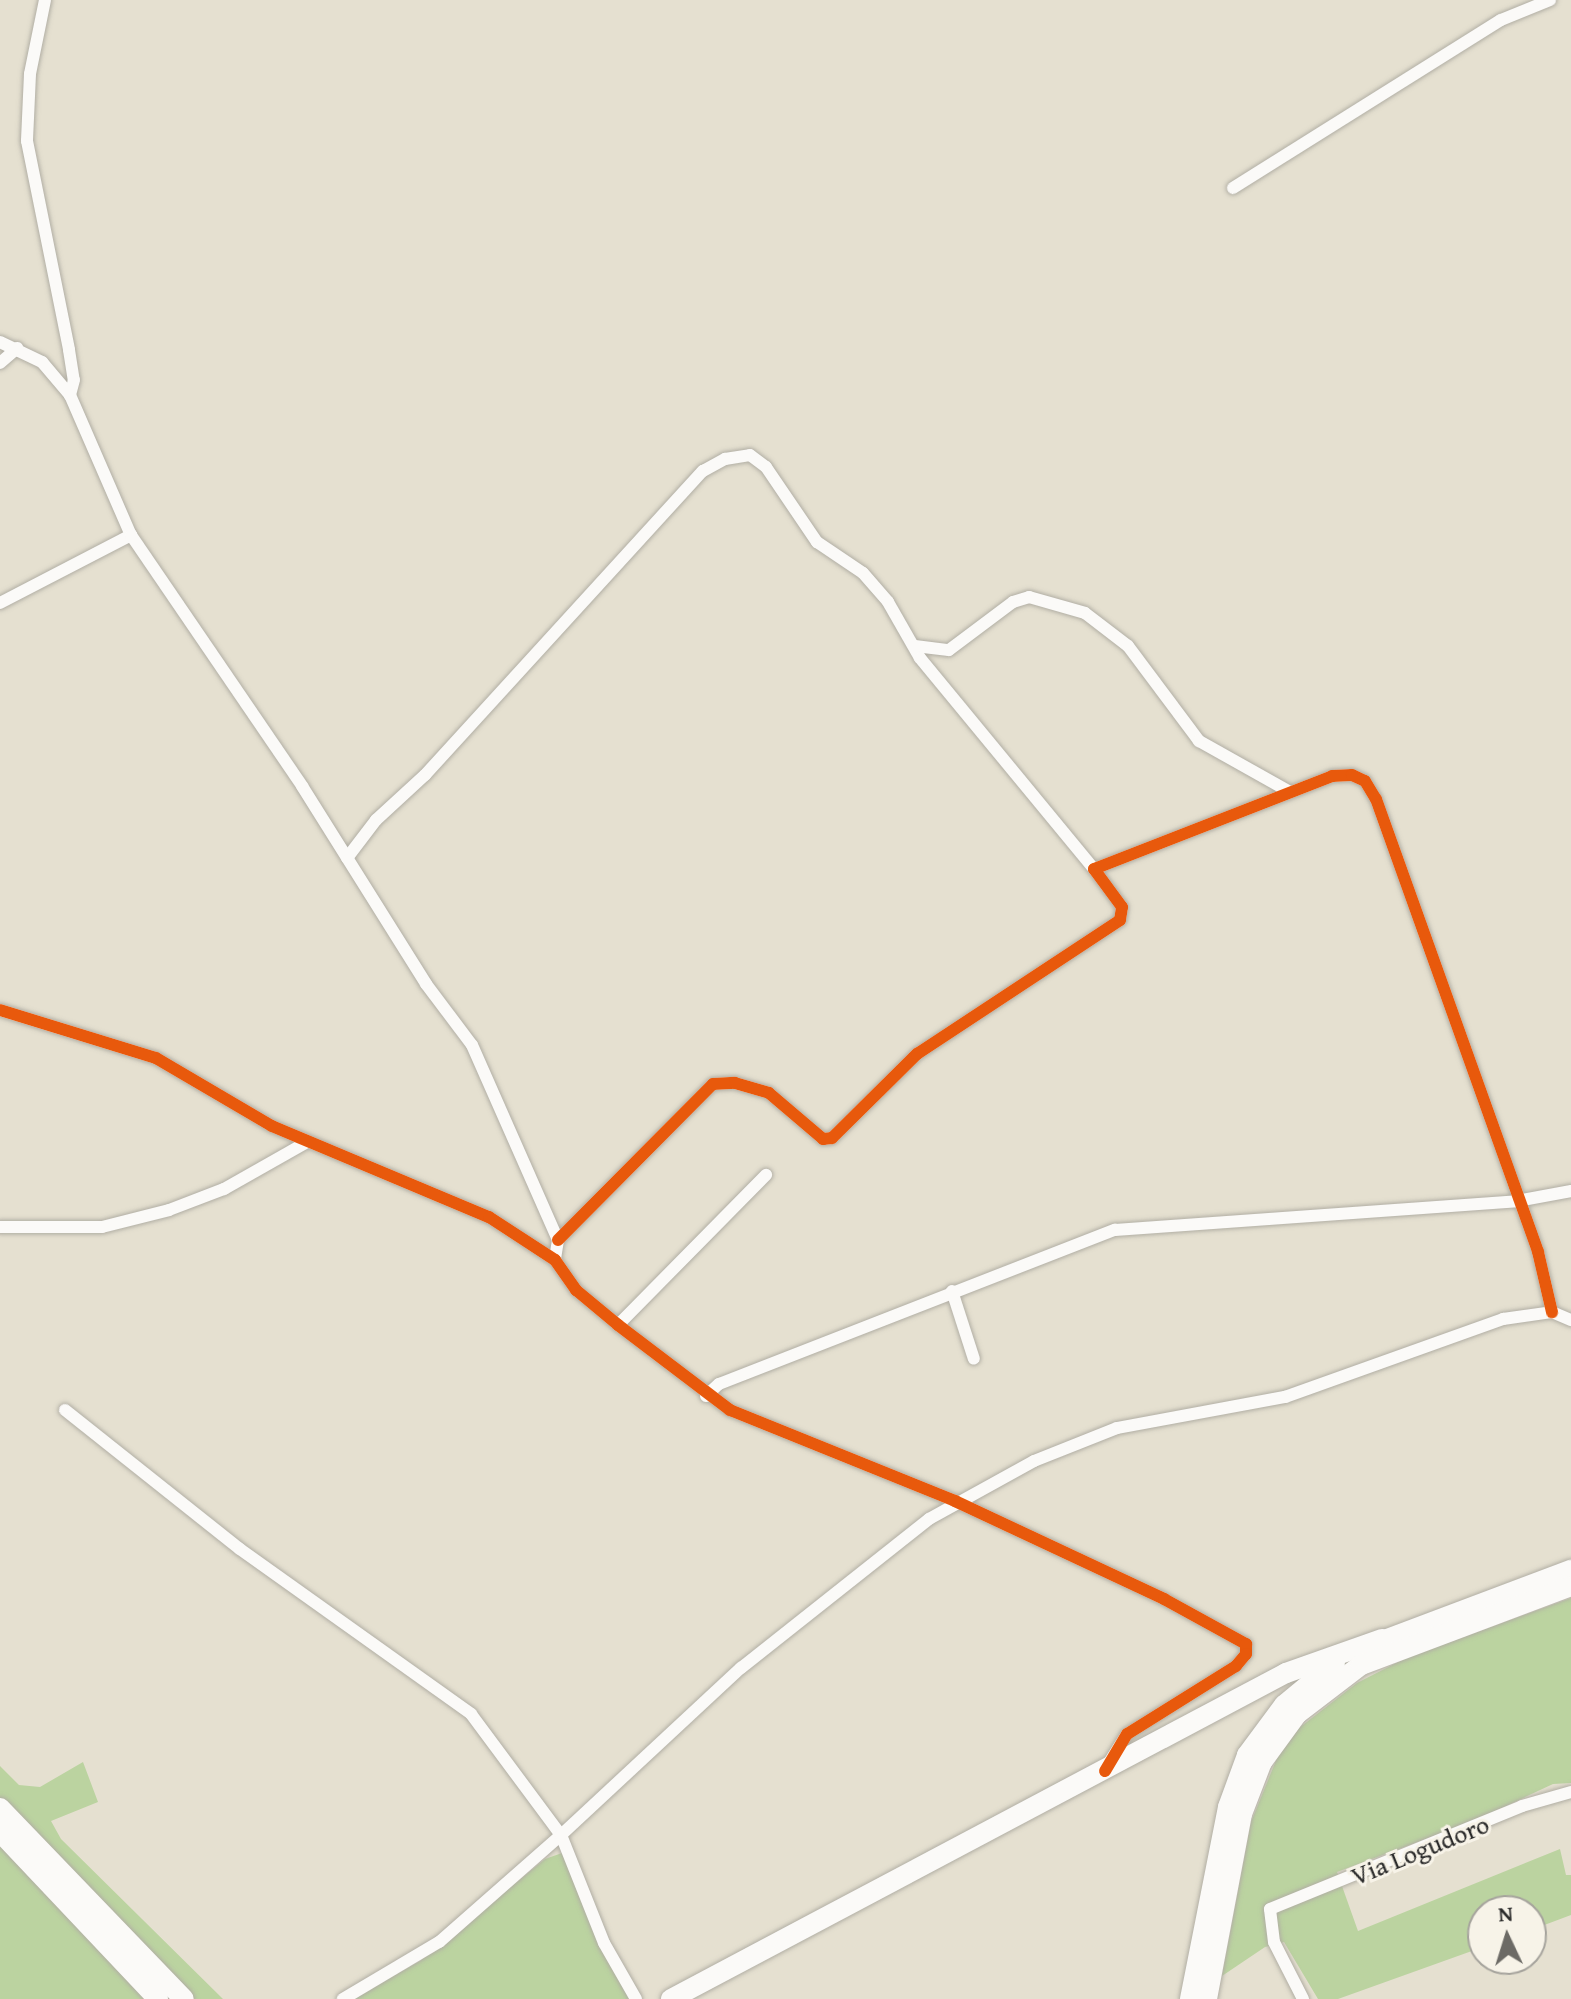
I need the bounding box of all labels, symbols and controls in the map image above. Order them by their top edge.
street label: Via Logudoro [1346,1808,1494,1892]
north arrow [1467,1895,1547,1975]
text: N [1497,1897,1514,1930]

